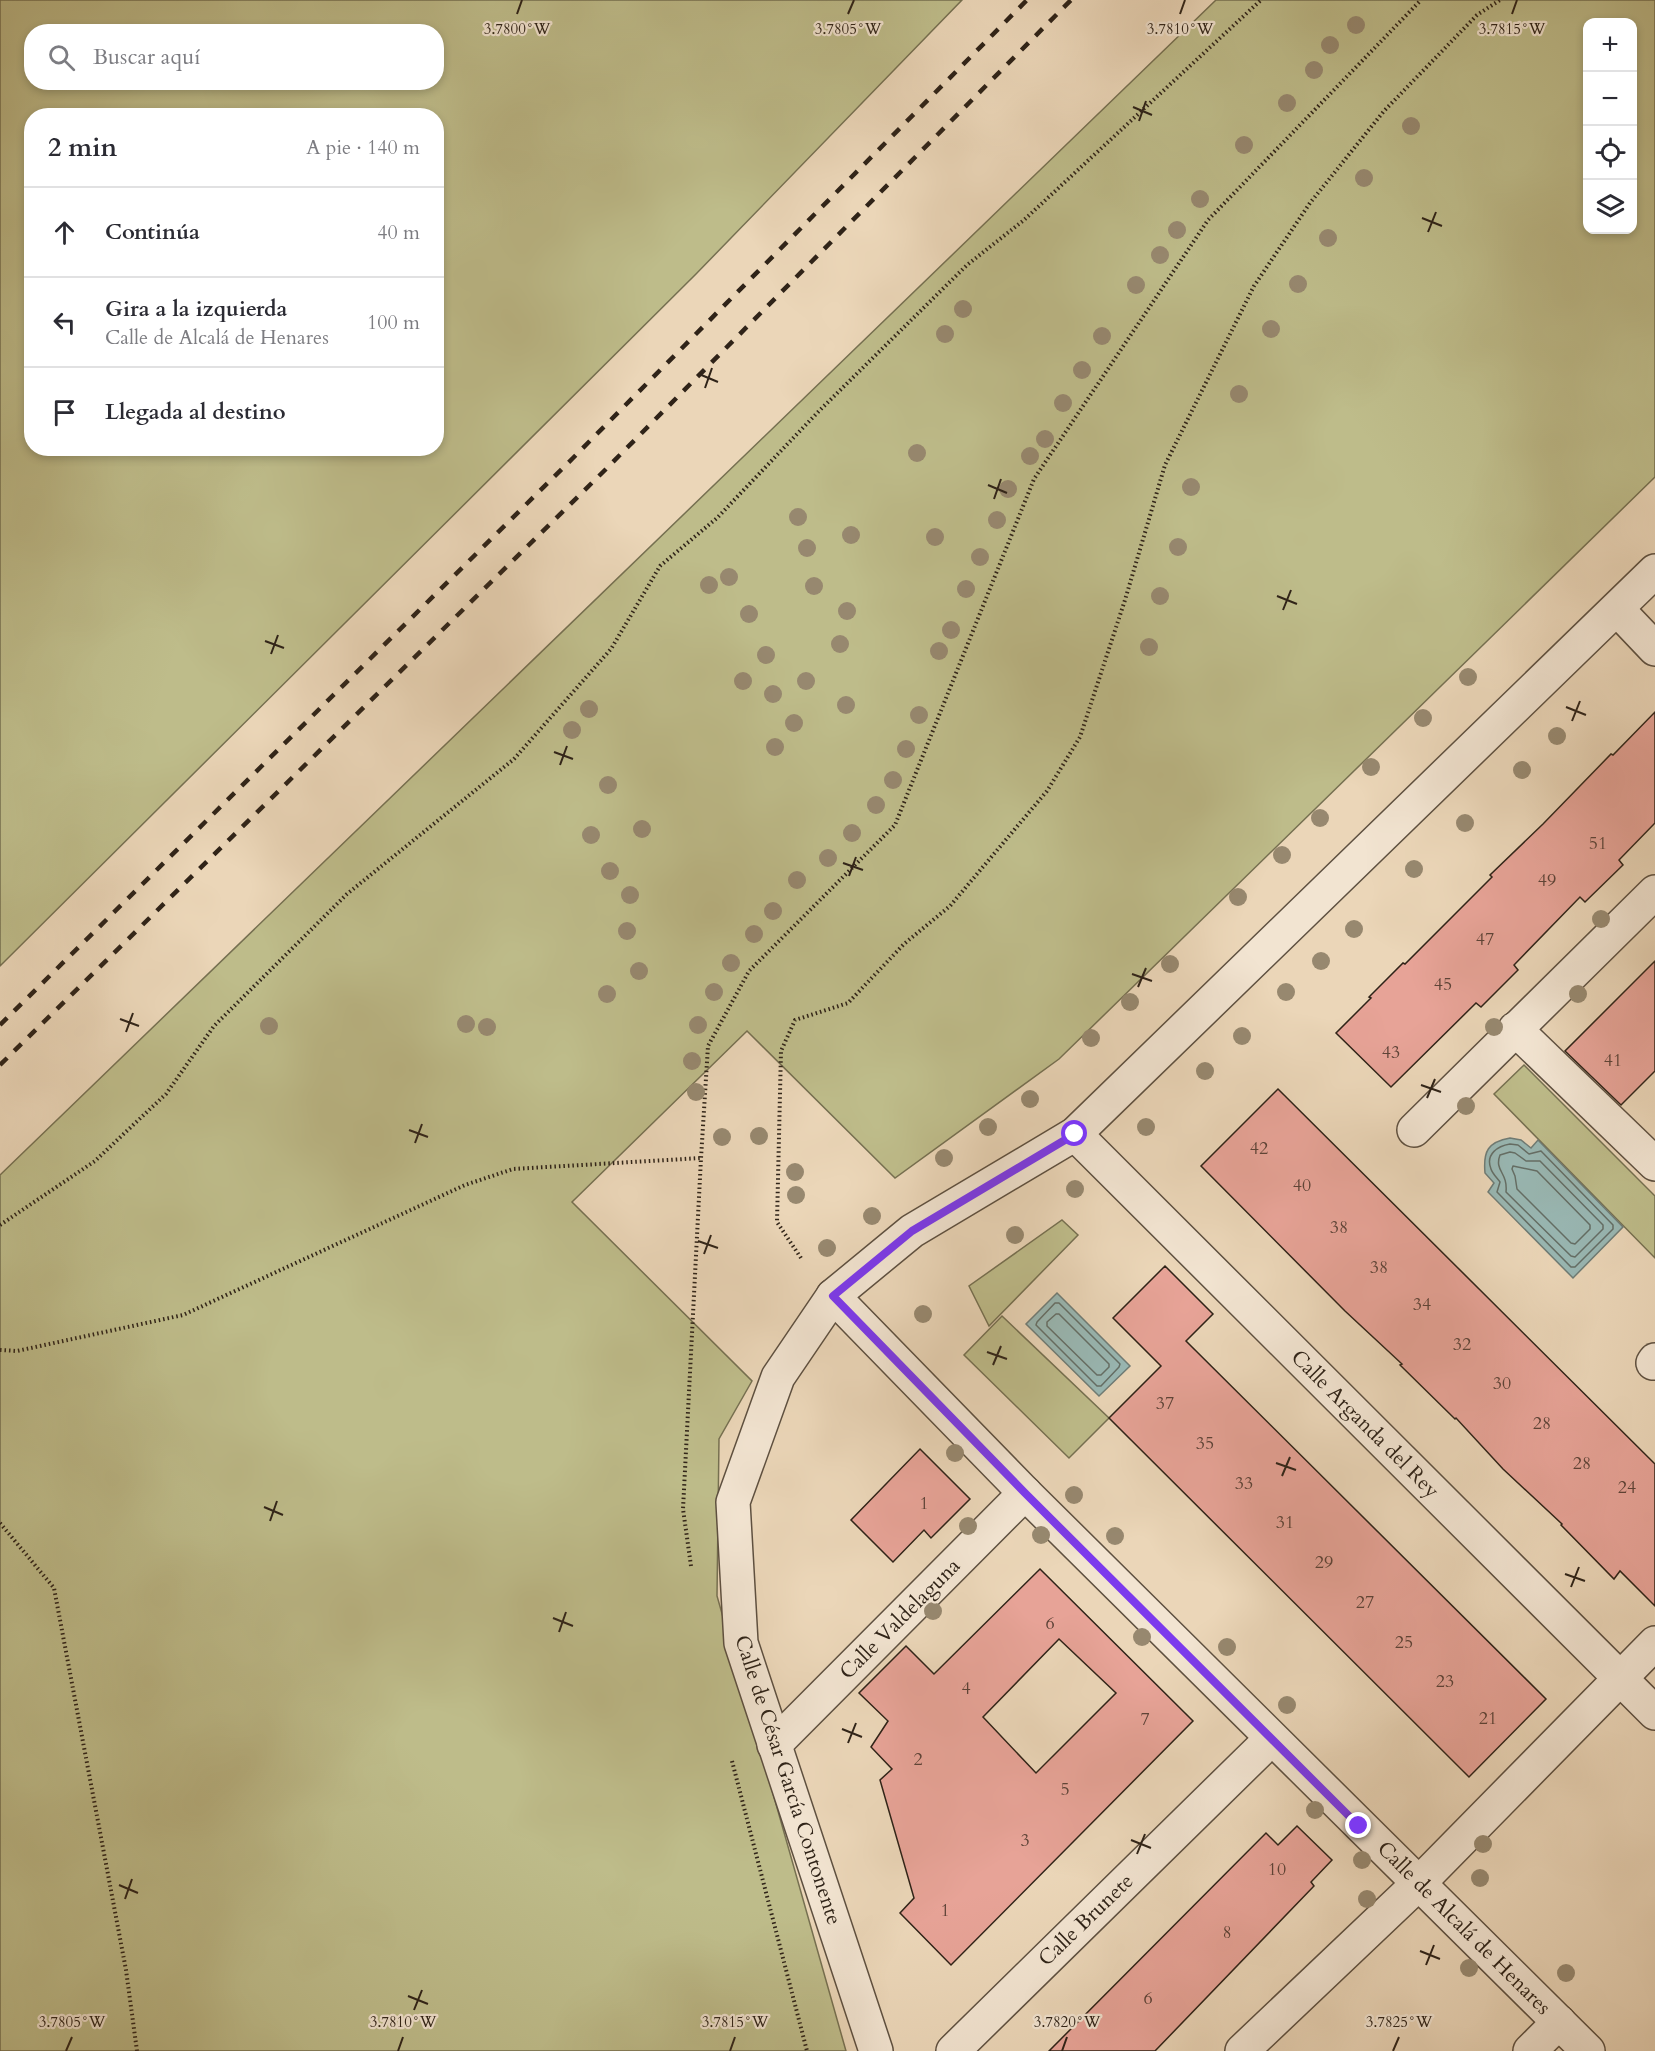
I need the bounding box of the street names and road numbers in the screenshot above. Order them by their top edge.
street label: Calle Arganda del Rey [1284,1343,1446,1505]
street label: Calle Valdelaguna [833,1552,967,1686]
street label: Calle de César García Contonente [727,1632,849,1928]
street label: Calle de Alcalá de Henares [1371,1835,1557,2021]
street label: Calle Brunete [1032,1867,1140,1973]

